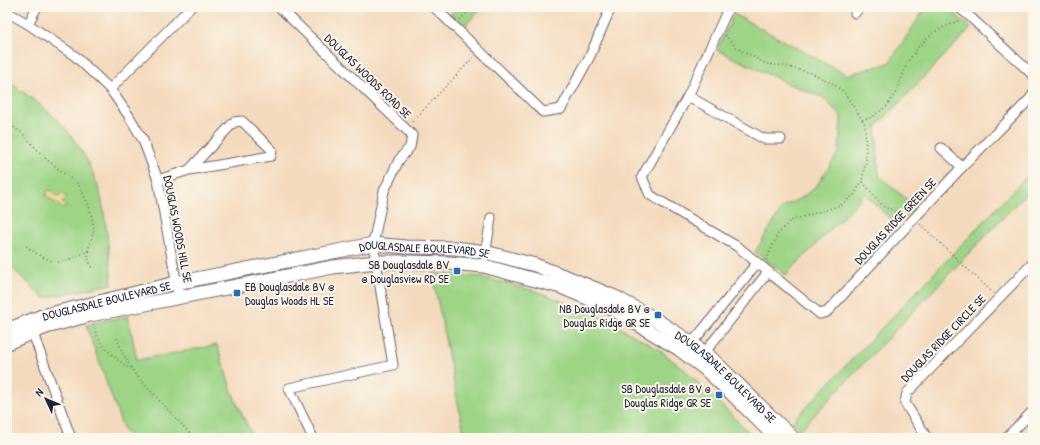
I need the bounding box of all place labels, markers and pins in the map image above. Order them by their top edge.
place label: SB Douglasdale BV @ Douglasview RD SE [361,256,450,287]
marker: SB Douglasdale BV @ Douglasview RD SE [452,266,462,276]
place label: EB Douglasdale BV @ Douglas Woods HL SE [245,278,335,309]
marker: EB Douglasdale BV @ Douglas Woods HL SE [232,288,242,298]
place label: NB Douglasdale BV @ Douglas Ridge GR SE [559,300,651,331]
marker: NB Douglasdale BV @ Douglas Ridge GR SE [653,310,663,320]
place label: SB Douglasdale BV @ Douglas Ridge GR SE [621,380,712,411]
marker: SB Douglasdale BV @ Douglas Ridge GR SE [714,390,724,400]

